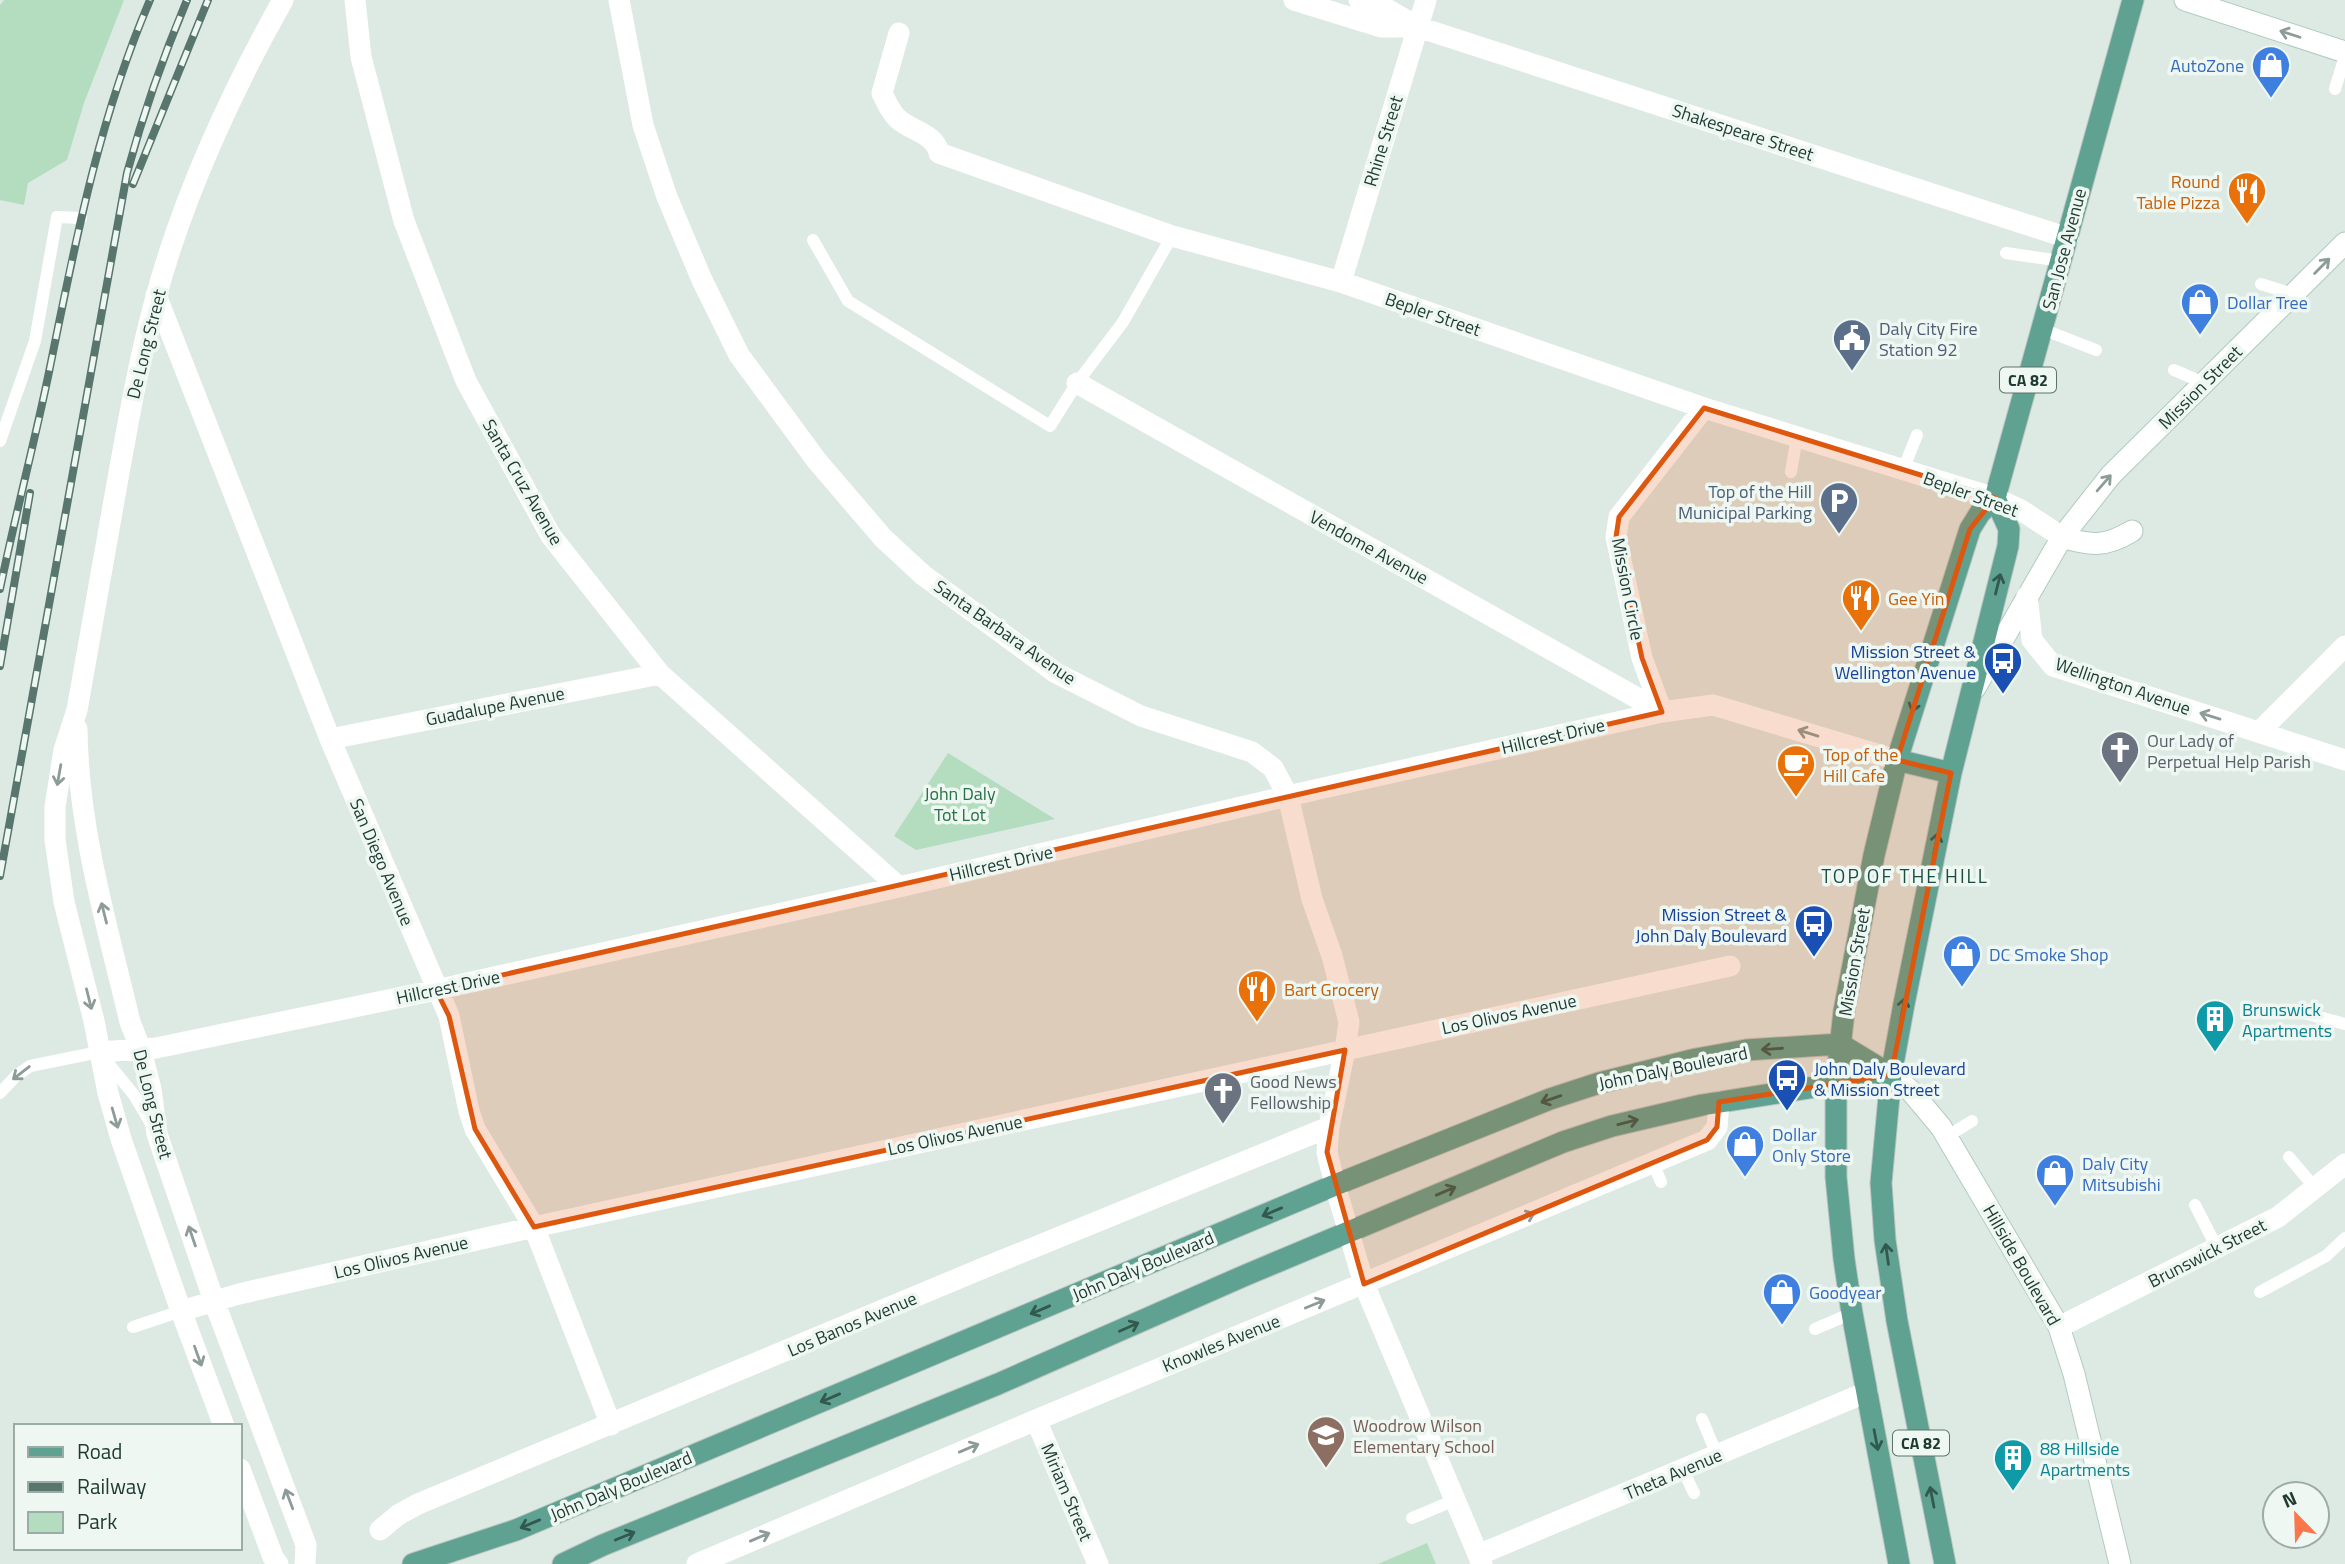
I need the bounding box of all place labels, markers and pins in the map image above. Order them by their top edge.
shop icon: AutoZone [2250,44,2292,99]
place label: AutoZone [2170,52,2244,79]
place label: Round Table Pizza [2136,168,2220,216]
restaurant icon: Round Table Pizza [2226,170,2268,225]
shop icon: Dollar Tree [2179,281,2221,336]
place label: Dollar Tree [2227,289,2308,316]
place label: Daly City Fire Station 92 [1879,315,1978,363]
public building icon: Daly City Fire Station 92 [1831,317,1873,372]
place label: Top of the Hill Municipal Parking [1678,478,1812,526]
parking icon: Top of the Hill Municipal Parking [1818,480,1860,535]
restaurant icon: Gee Yin [1840,577,1882,632]
place label: Gee Yin [1888,585,1945,612]
place label: Mission Street & Wellington Avenue [1834,638,1977,686]
bus stop icon: Mission Street & Wellington Avenue [1982,640,2024,695]
place label: Our Lady of Perpetual Help Parish [2147,727,2311,775]
church icon: Our Lady of Perpetual Help Parish [2099,729,2141,784]
place label: Top of the Hill Cafe [1823,741,1898,789]
cafe icon: Top of the Hill Cafe [1775,743,1817,798]
place label: Mission Street & John Daly Boulevard [1635,901,1788,949]
bus stop icon: Mission Street & John Daly Boulevard [1793,903,1835,958]
shop icon: DC Smoke Shop [1941,933,1983,988]
place label: DC Smoke Shop [1989,941,2109,968]
restaurant icon: Bart Grocery [1236,968,1278,1023]
place label: Bart Grocery [1284,976,1379,1003]
place label: Brunswick Apartments [2242,996,2332,1044]
building icon: Brunswick Apartments [2194,998,2236,1053]
place label: John Daly Boulevard & Mission Street [1814,1055,1966,1103]
bus stop icon: John Daly Boulevard & Mission Street [1766,1057,1808,1112]
place label: Good News Fellowship [1250,1068,1337,1116]
church icon: Good News Fellowship [1202,1070,1244,1125]
place label: Dollar Only Store [1772,1121,1851,1169]
shop icon: Dollar Only Store [1724,1123,1766,1178]
place label: Daly City Mitsubishi [2082,1150,2161,1198]
shop icon: Daly City Mitsubishi [2034,1152,2076,1207]
shop icon: Goodyear [1761,1271,1803,1326]
place label: Goodyear [1809,1279,1882,1306]
place label: Woodrow Wilson Elementary School [1353,1412,1495,1460]
school or university icon: Woodrow Wilson Elementary School [1305,1414,1347,1469]
place label: 88 Hillside Apartments [2040,1435,2130,1483]
building icon: 88 Hillside Apartments [1992,1437,2034,1492]

